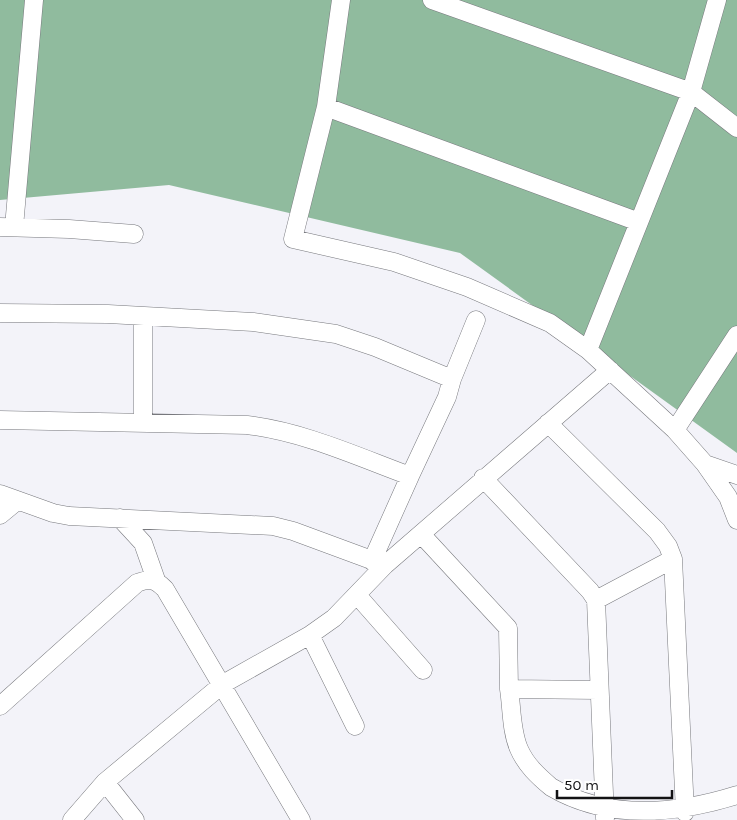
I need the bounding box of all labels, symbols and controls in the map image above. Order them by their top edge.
scale bar [557,768,672,800]
text: 50 m [564,776,599,794]

